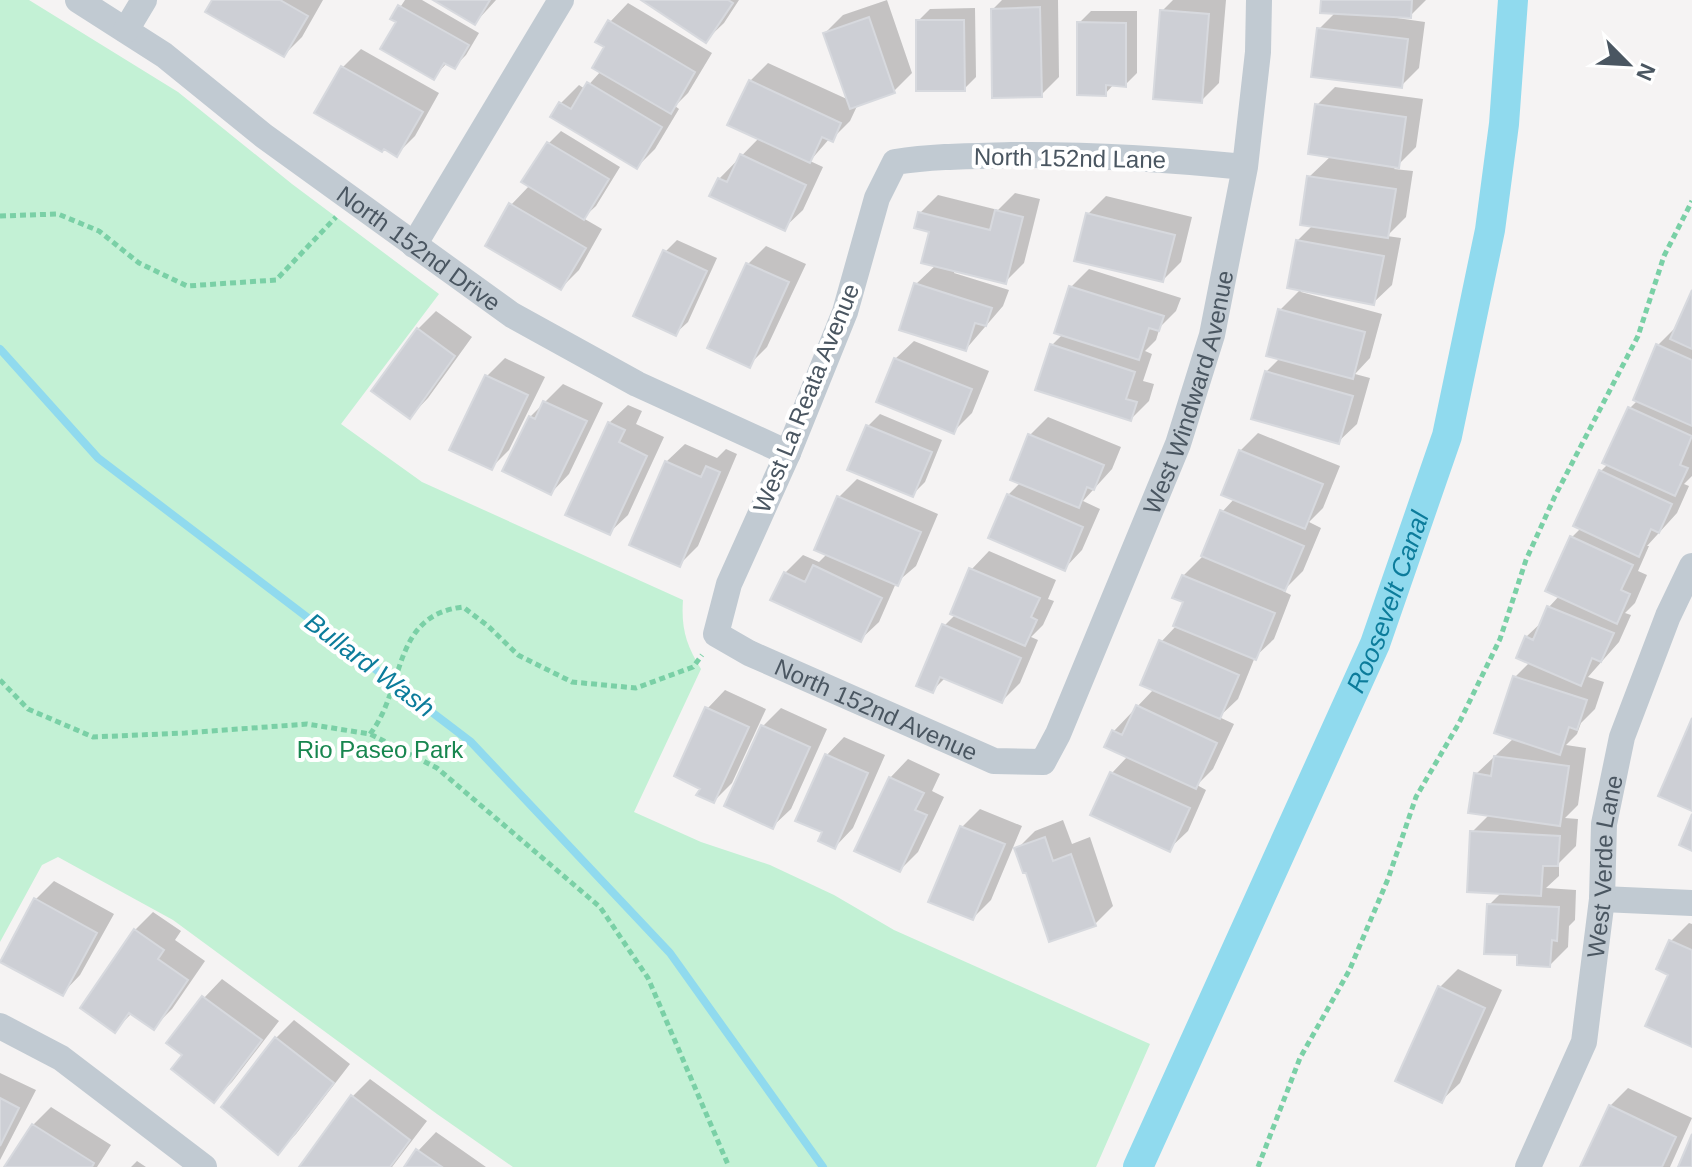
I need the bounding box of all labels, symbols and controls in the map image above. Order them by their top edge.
north arrow [1588,24,1668,104]
text: N [1631,60,1660,84]
street label: North 152nd Lane [974,143,1166,173]
street label: North 152nd Drive [332,180,506,316]
street label: West Windward Avenue [1137,268,1238,518]
street label: West La Reata Avenue [748,280,864,516]
water label: Roosevelt Canal [1340,506,1435,697]
water label: Bullard Wash [299,607,441,723]
street label: North 152nd Avenue [771,653,982,766]
park label: Rio Paseo Park [297,736,464,763]
street label: West Verde Lane [1581,773,1627,959]

